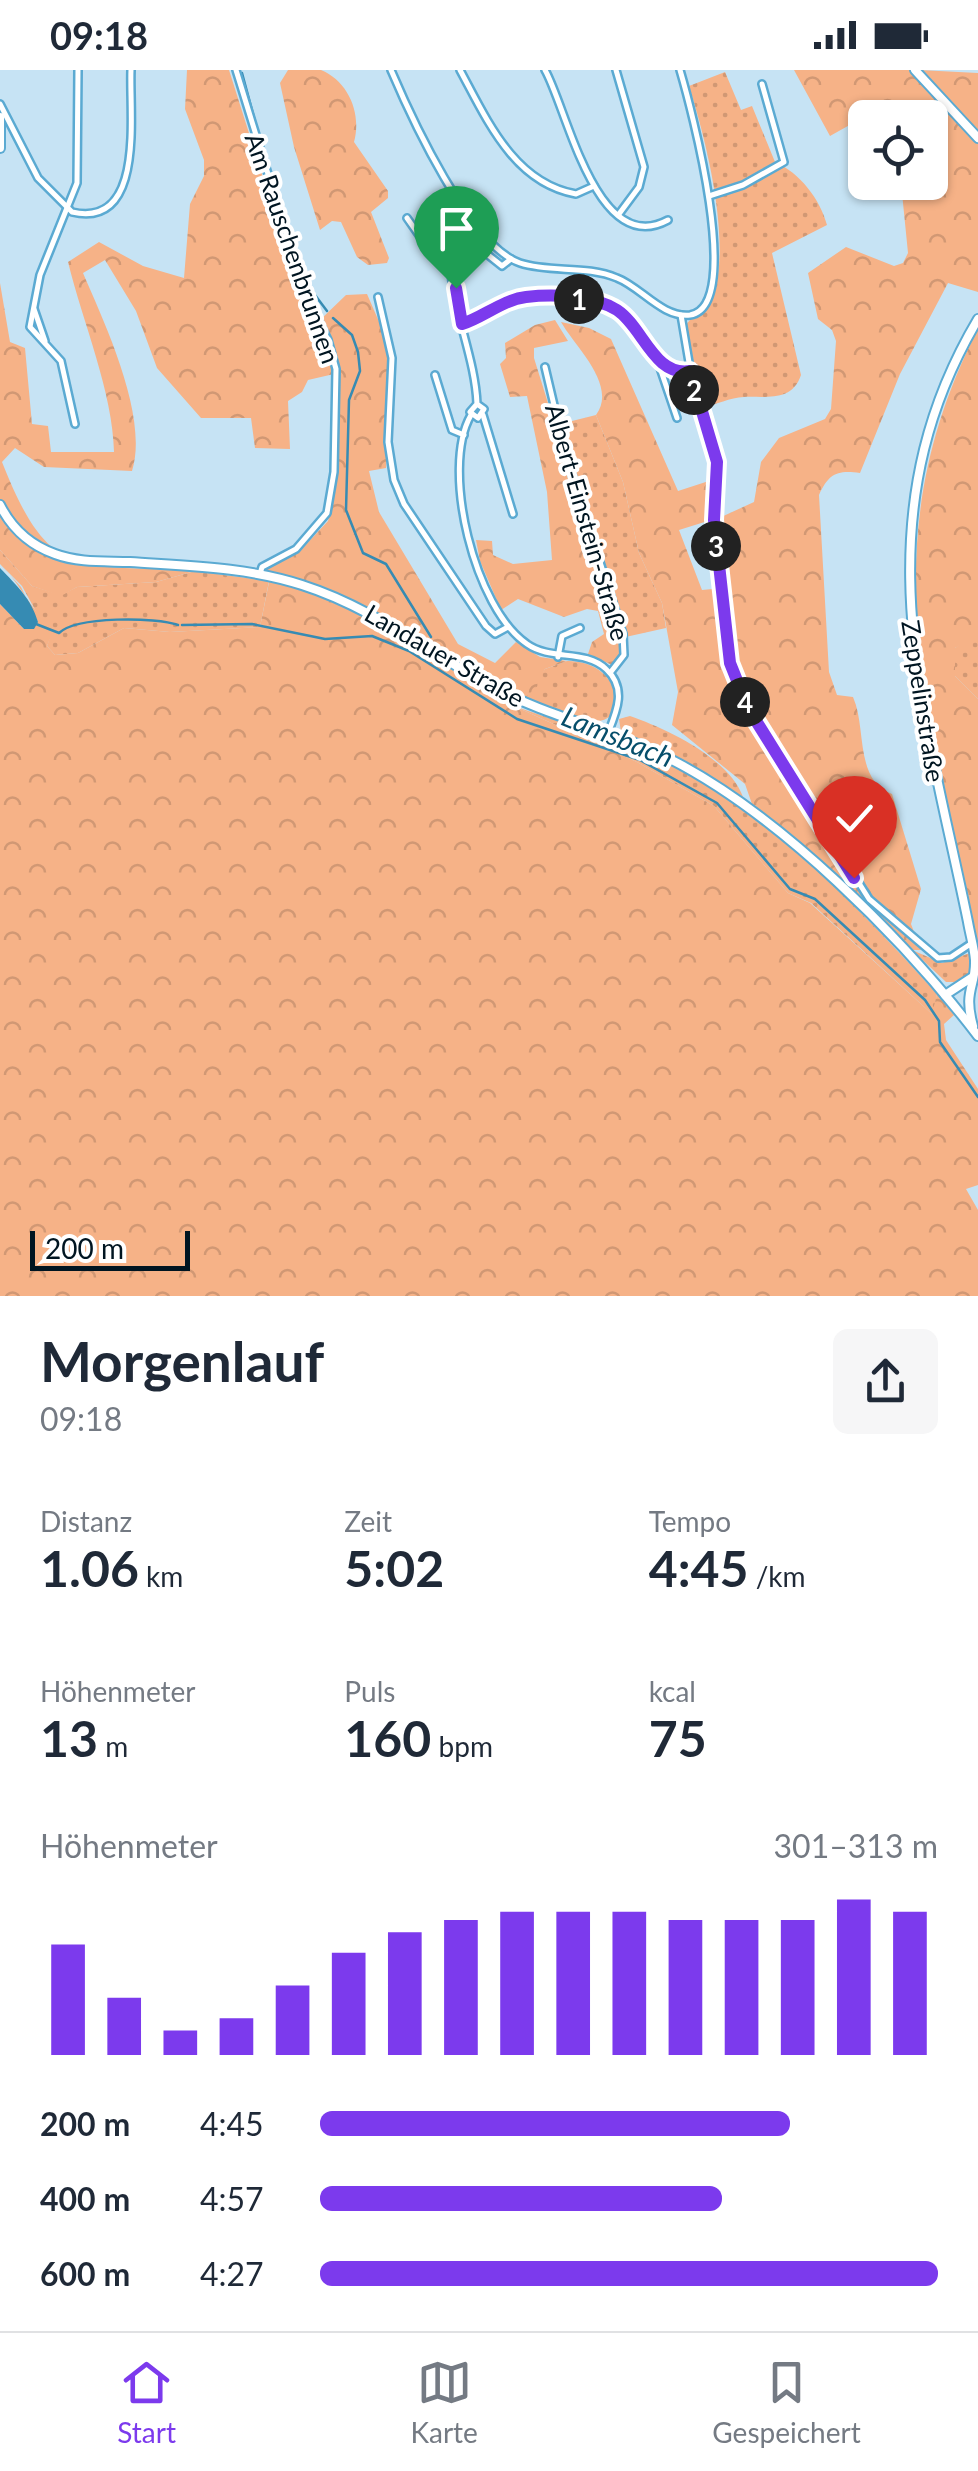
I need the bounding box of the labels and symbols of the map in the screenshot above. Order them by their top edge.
street label: Am Rauschenbrunnen [239,129,347,367]
pin [414,186,499,289]
pin: 1 [554,274,604,324]
pin: 2 [669,365,719,415]
street label: Albert-Einstein-Straße [540,400,636,644]
pin: 3 [691,521,741,571]
street label: Landauer Straße [360,597,530,713]
street label: Zeppelinstraße [896,618,952,784]
pin: 4 [720,677,770,727]
water label: Lamsbach [557,698,679,774]
pin [812,776,897,879]
scale bar [30,1226,190,1270]

